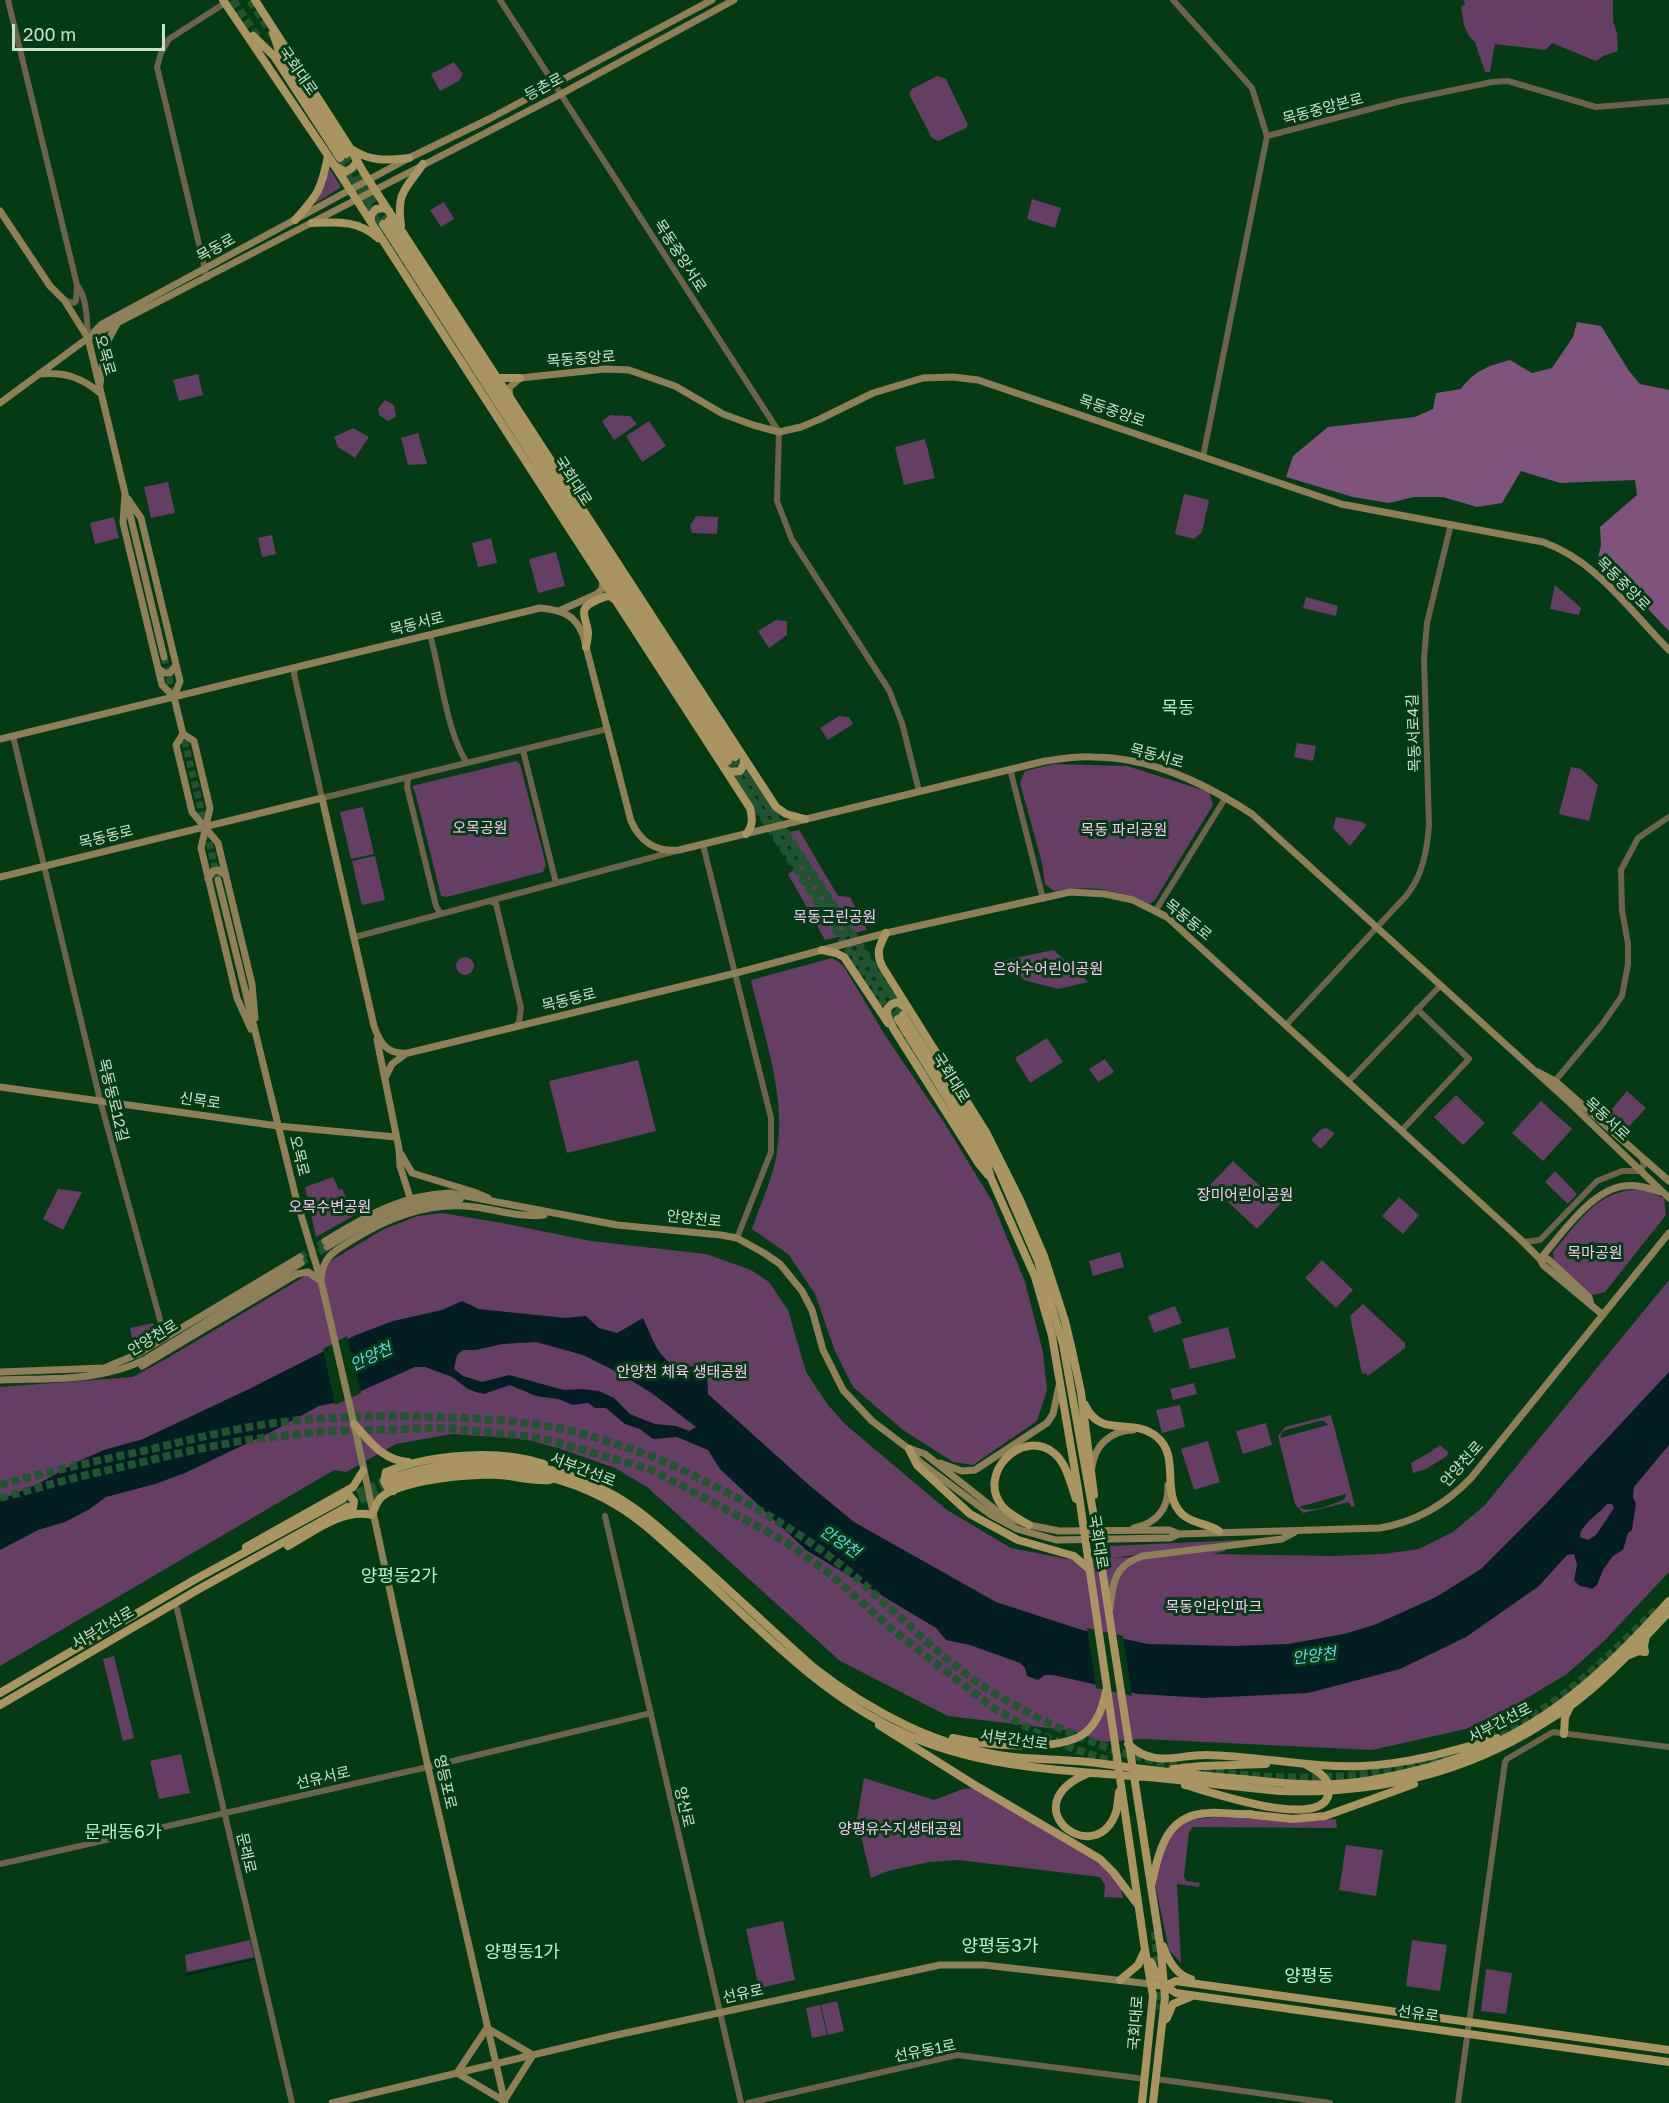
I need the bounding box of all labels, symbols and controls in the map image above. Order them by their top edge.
scale bar [15,12,168,50]
text: 200 m [23,23,76,45]
street label: 국회대로 [275,43,321,99]
street label: 등촌로 [521,69,567,105]
street label: 목동중앙본로 [1281,90,1365,128]
street label: 목동중앙서로 [650,216,710,296]
street label: 목동로 [194,230,238,266]
street label: 오목로 [91,333,119,377]
street label: 목동중앙로 [546,348,616,370]
street label: 목동중앙로 [1076,391,1148,431]
street label: 국회대로 [550,453,596,509]
street label: 목동중앙로 [1592,553,1654,615]
street label: 목동서로 [388,609,446,639]
street label: 목동서로4길 [1404,694,1424,772]
district label: 목동 [1161,697,1195,719]
street label: 목동서로 [1128,740,1186,772]
park label: 오목공원 [452,819,508,837]
park label: 목동 파리공원 [1081,821,1167,839]
street label: 목동동로 [77,822,135,852]
street label: 목동동로 [1161,896,1215,944]
park label: 목동근린공원 [794,908,876,926]
park label: 은하수어린이공원 [993,960,1103,978]
street label: 목동동로 [540,985,598,1015]
street label: 국회대로 [929,1050,973,1106]
street label: 목동동로12길 [94,1057,132,1143]
street label: 신목로 [178,1089,222,1113]
street label: 목동서로 [1581,1094,1633,1144]
street label: 오목로 [285,1134,313,1178]
park label: 장미어린이공원 [1197,1186,1293,1204]
park label: 오목수변공원 [289,1198,371,1216]
street label: 안양천로 [666,1207,722,1231]
park label: 목마공원 [1567,1244,1623,1262]
street label: 안양천로 [125,1316,181,1360]
water label: 안양천 [347,1339,395,1375]
park label: 안양천 체육 생태공원 [616,1363,748,1381]
street label: 안양천로 [1437,1437,1487,1491]
street label: 서부간선로 [548,1449,618,1491]
street label: 국회대로 [1085,1513,1111,1571]
water label: 안양천 [816,1522,864,1562]
district label: 양평동2가 [361,1565,437,1587]
park label: 목동인라인파크 [1166,1598,1262,1616]
street label: 서부간선로 [69,1603,137,1653]
water label: 안양천 [1291,1644,1337,1668]
street label: 서부간선로 [1465,1699,1535,1747]
street label: 서부간선로 [979,1726,1049,1754]
street label: 영등포로 [430,1753,460,1811]
street label: 선유서로 [294,1763,352,1793]
street label: 양산로 [671,1785,697,1829]
park label: 양평유수지생태공원 [838,1820,962,1838]
district label: 문래동6가 [84,1821,162,1843]
street label: 문래로 [233,1831,259,1875]
district label: 양평동3가 [962,1935,1038,1957]
district label: 양평동1가 [485,1941,559,1963]
district label: 양평동 [1284,1965,1334,1987]
street label: 선유로 [721,1981,765,2007]
street label: 국회대로 [1125,1995,1147,2051]
street label: 선유로 [1396,2002,1440,2026]
street label: 선유동1로 [893,2036,957,2066]

